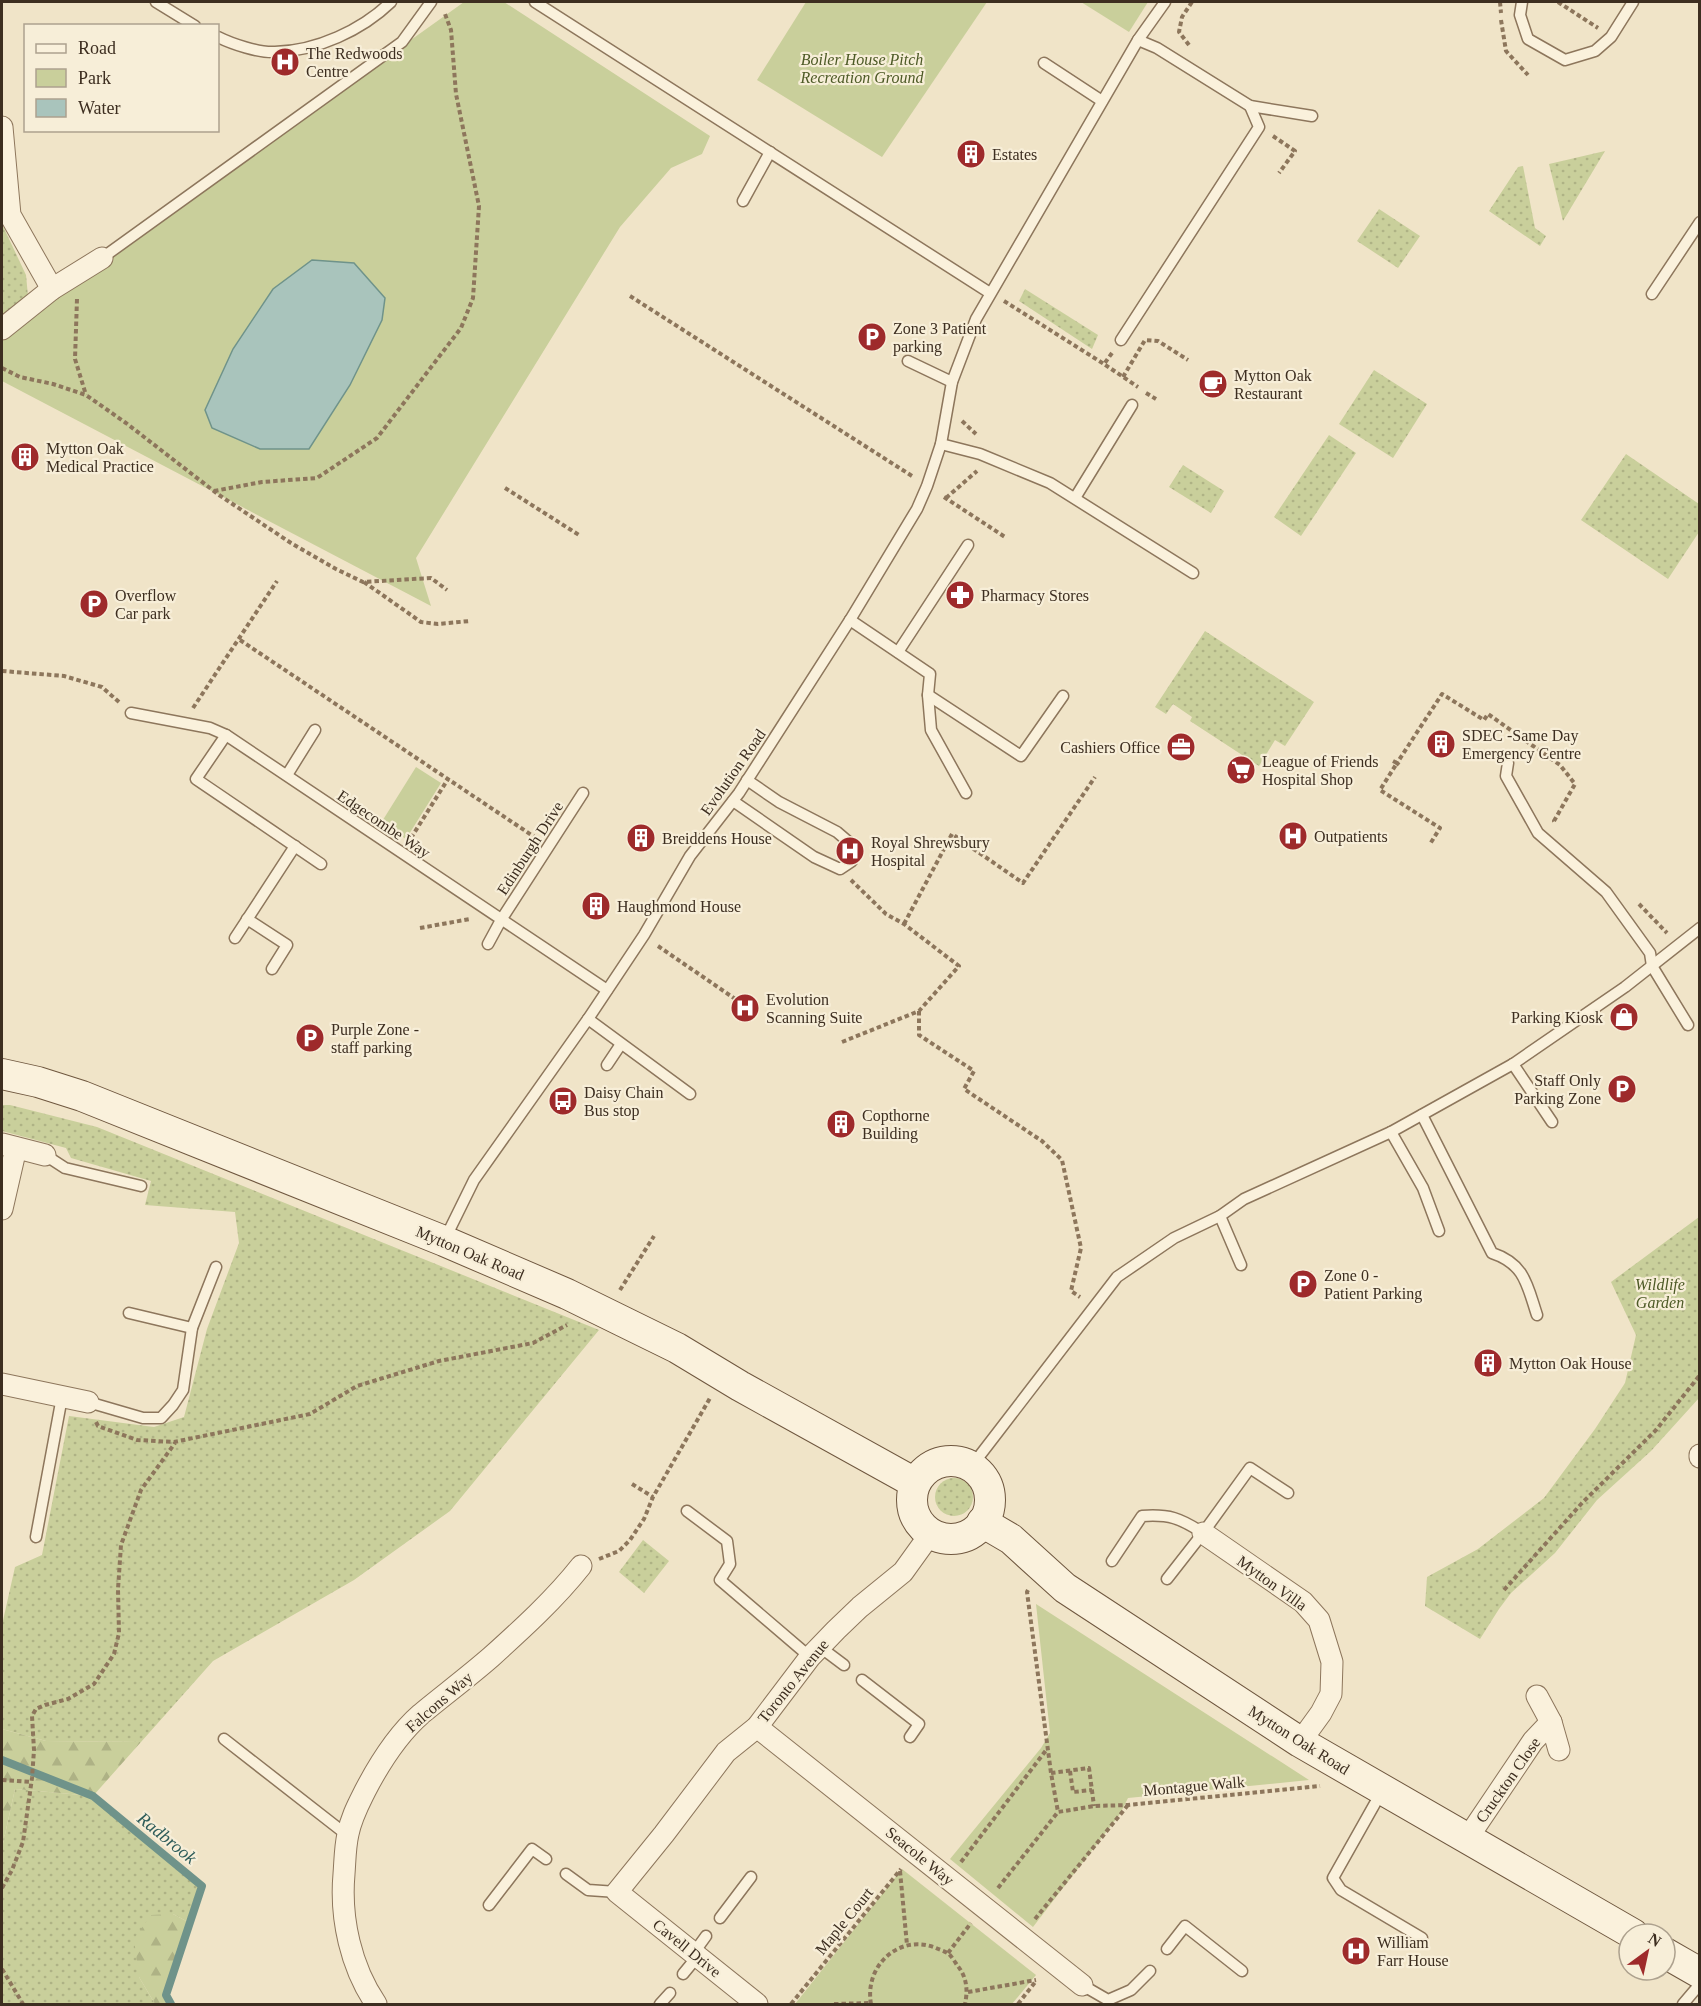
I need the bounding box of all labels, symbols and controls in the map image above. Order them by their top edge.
legend [24,24,219,132]
text: Road [78,38,116,58]
place label: The Redwoods Centre [306,45,402,80]
hospital icon: The Redwoods Centre [269,46,301,78]
park label: Boiler House Pitch Recreation Ground [800,51,924,86]
text: Park [78,68,111,88]
text: Water [78,98,121,118]
building icon: Estates [955,138,987,170]
place label: Estates [992,146,1037,163]
place label: Zone 3 Patient parking [893,320,987,356]
parking icon: Zone 3 Patient parking [856,321,888,353]
place label: Mytton Oak Restaurant [1234,367,1312,402]
cafe icon: Mytton Oak Restaurant [1197,368,1229,400]
place label: Mytton Oak Medical Practice [46,440,154,475]
building icon: Mytton Oak Medical Practice [9,441,41,473]
pharmacy icon: Pharmacy Stores [944,579,976,611]
place label: Overflow Car park [115,587,177,623]
place label: Pharmacy Stores [981,587,1089,605]
parking icon: Overflow Car park [78,588,110,620]
street label: Evolution Road [697,726,769,818]
place label: SDEC -Same Day Emergency Centre [1462,727,1581,763]
building icon: SDEC -Same Day Emergency Centre [1425,728,1457,760]
office icon: Cashiers Office [1165,731,1197,763]
place label: Cashiers Office [1060,739,1160,756]
place label: League of Friends Hospital Shop [1262,753,1378,789]
supermarket icon: League of Friends Hospital Shop [1225,754,1257,786]
street label: Edgecombe Way [334,787,434,862]
street label: Edinburgh Drive [494,798,567,898]
hospital icon: Outpatients [1277,820,1309,852]
building icon: Breiddens House [625,822,657,854]
place label: Outpatients [1314,828,1388,846]
place label: Breiddens House [662,830,772,847]
place label: Royal Shrewsbury Hospital [871,834,990,870]
hospital icon: Royal Shrewsbury Hospital [834,835,866,867]
building icon: Haughmond House [580,890,612,922]
place label: Haughmond House [617,898,741,916]
place label: Evolution Scanning Suite [766,991,862,1027]
hospital icon: Evolution Scanning Suite [729,992,761,1024]
shop icon: Parking Kiosk [1608,1001,1640,1033]
place label: Parking Kiosk [1511,1009,1603,1027]
place label: Purple Zone - staff parking [331,1021,419,1057]
parking icon: Purple Zone - staff parking [294,1022,326,1054]
place label: Staff Only Parking Zone [1514,1072,1601,1108]
parking icon: Staff Only Parking Zone [1606,1073,1638,1105]
place label: Daisy Chain Bus stop [584,1084,664,1120]
bus stop icon: Daisy Chain Bus stop [547,1085,579,1117]
place label: Copthorne Building [862,1107,930,1143]
building icon: Copthorne Building [825,1108,857,1140]
street label: Mytton Oak Road [413,1223,527,1284]
place label: Zone 0 - Patient Parking [1324,1267,1422,1303]
parking icon: Zone 0 - Patient Parking [1287,1268,1319,1300]
park label: Wildlife Garden [1635,1276,1685,1311]
building icon: Mytton Oak House [1472,1347,1504,1379]
place label: Mytton Oak House [1509,1355,1632,1373]
street label: Mytton Villa [1233,1552,1310,1615]
street label: Toronto Avenue [754,1636,832,1726]
street label: Falcons Way [402,1669,476,1736]
street label: Mytton Oak Road [1245,1702,1352,1779]
street label: Cruckton Close [1472,1734,1544,1826]
street label: Montague Walk [1142,1773,1246,1800]
water label: Radbrook [133,1807,201,1869]
street label: Seacole Way [882,1823,957,1889]
street label: Maple Court [812,1884,877,1959]
street label: Cavell Drive [650,1916,724,1980]
north arrow [1617,1922,1677,1982]
text: N [1645,1930,1665,1950]
place label: William Farr House [1377,1934,1449,1969]
hospital icon: William Farr House [1340,1935,1372,1967]

